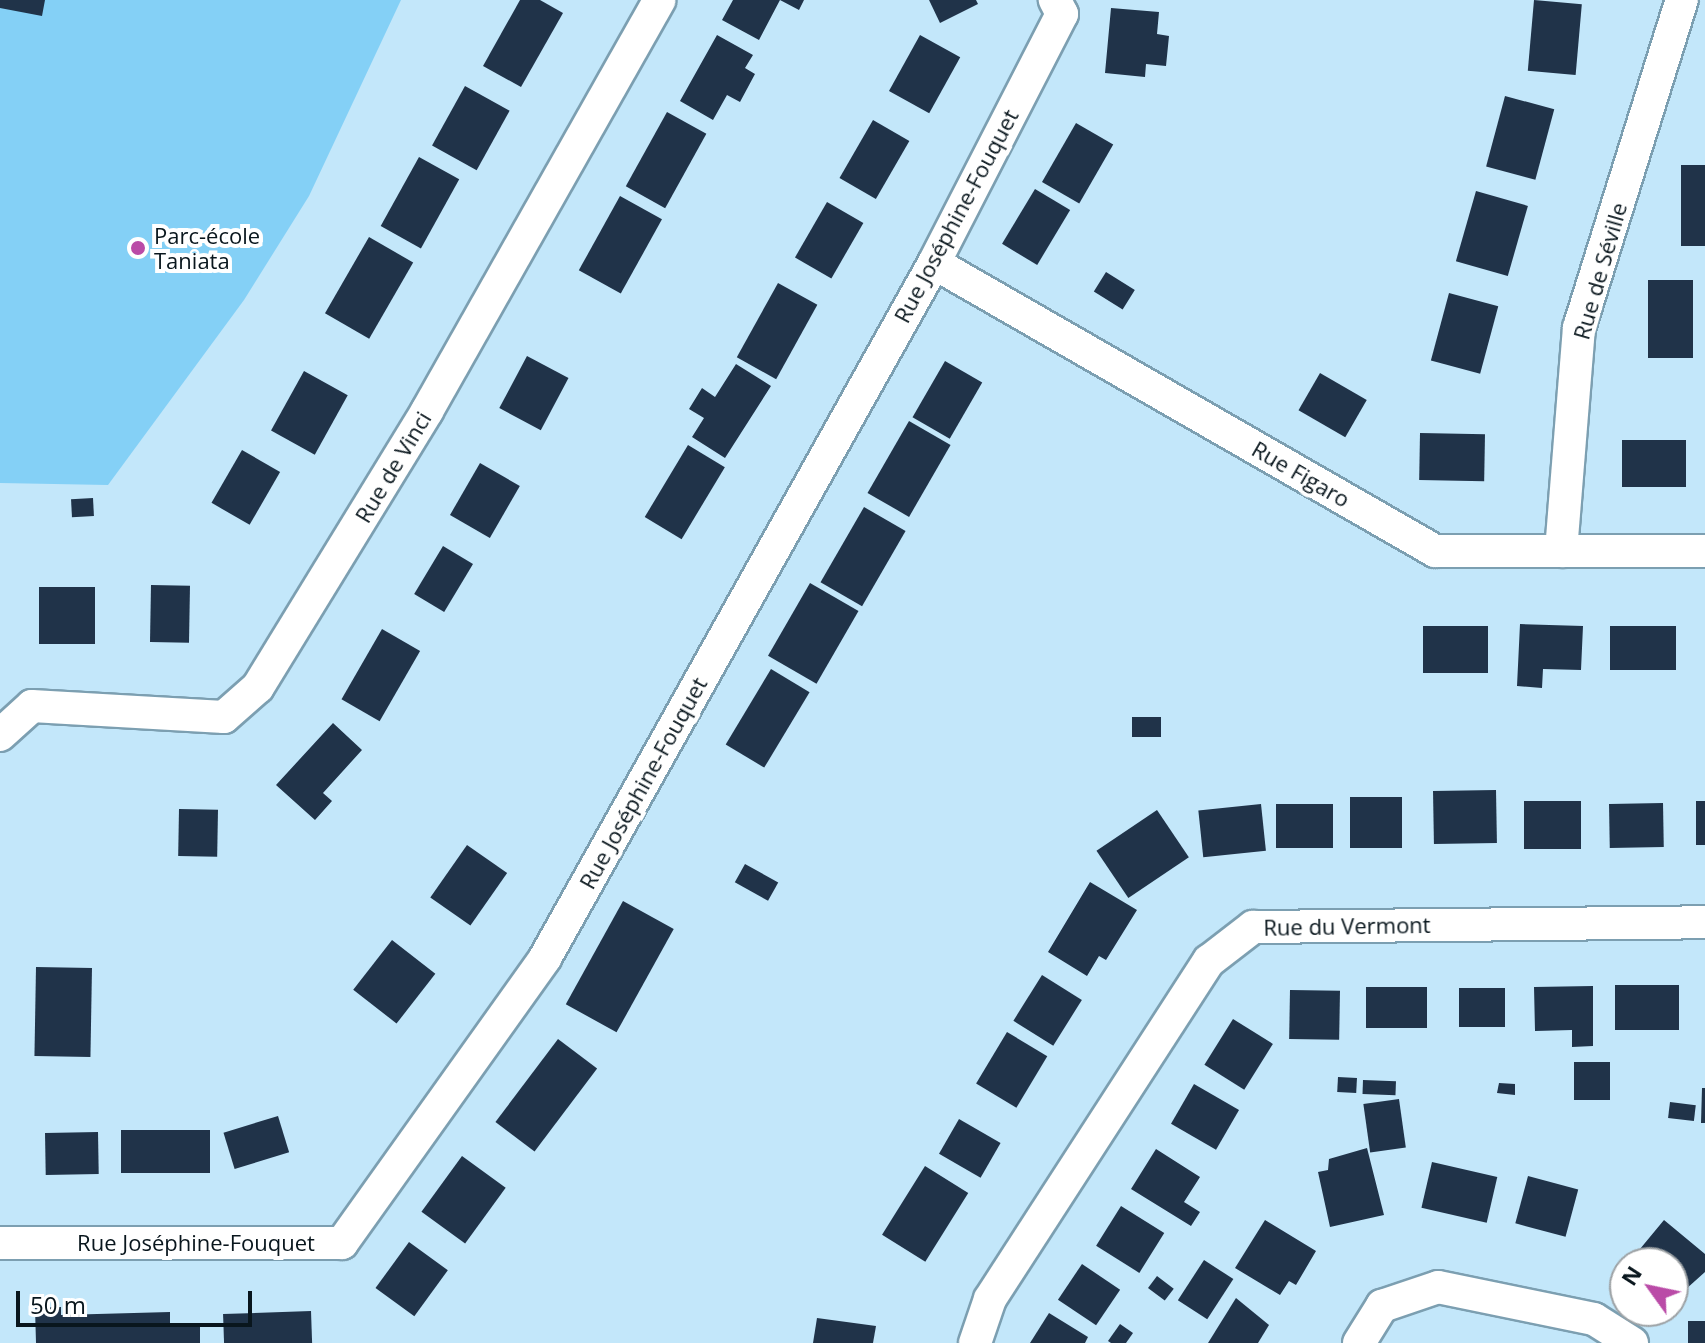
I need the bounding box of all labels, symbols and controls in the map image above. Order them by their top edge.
street label: Rue Joséphine-Fouquet [889,105,1023,327]
street label: Rue de Séville [1568,200,1632,342]
place label: Parc-école Taniata [154,222,260,274]
marker: Parc-école Taniata [129,239,147,257]
street label: Rue de Vinci [350,407,436,527]
street label: Rue Figaro [1247,435,1355,513]
street label: Rue Joséphine-Fouquet [574,673,712,893]
street label: Rue du Vermont [1263,911,1431,941]
street label: Rue Joséphine-Fouquet [77,1230,315,1256]
north arrow [1609,1247,1689,1327]
text: N [1613,1259,1648,1291]
scale bar [20,1275,256,1325]
text: 50 m [30,1288,86,1321]

